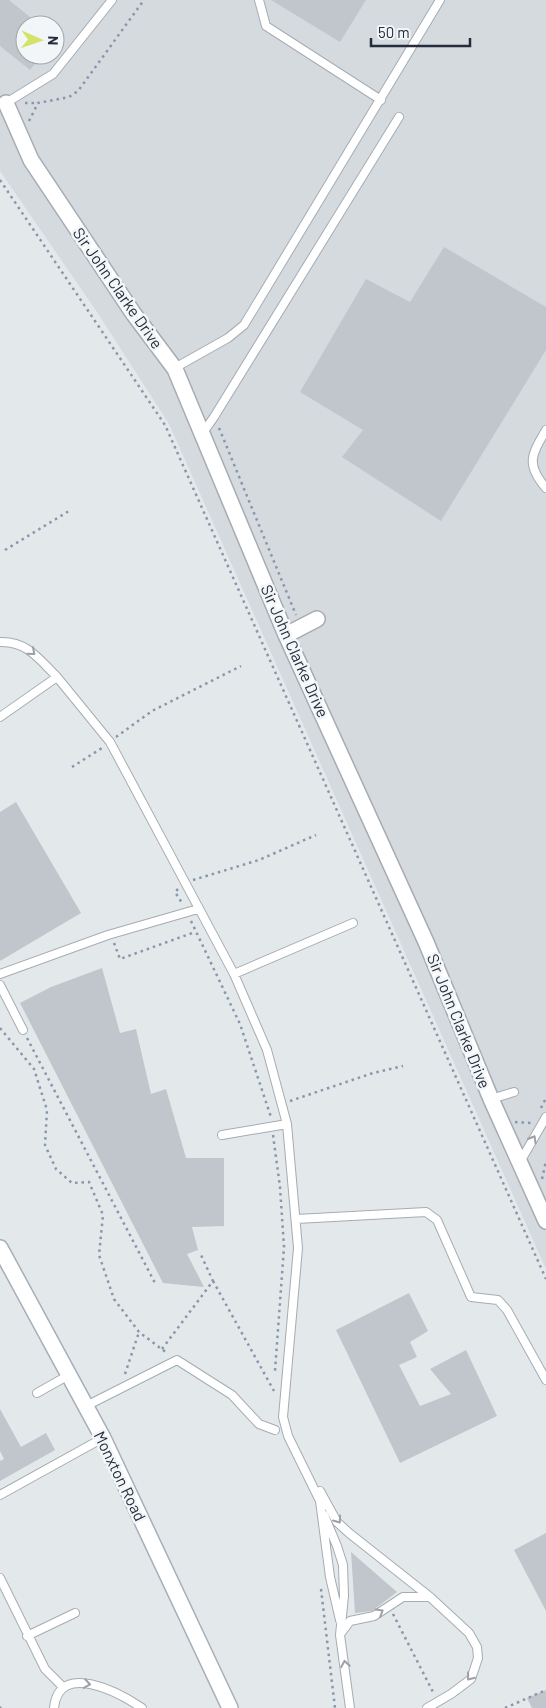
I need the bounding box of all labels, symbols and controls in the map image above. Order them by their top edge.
north arrow [15,15,65,65]
scale bar [371,15,470,47]
text: 50 m [378,23,410,41]
text: N [45,36,62,45]
street label: Sir John Clarke Drive [70,224,167,352]
street label: Sir John Clarke Drive [258,581,333,720]
one-way arrow [26,647,35,655]
street label: Sir John Clarke Drive [424,951,495,1091]
one-way arrow [526,1136,536,1145]
street label: Monxton Road [90,1428,150,1524]
one-way arrow [332,1514,341,1524]
one-way arrow [375,1609,384,1619]
one-way arrow [340,1660,351,1668]
one-way arrow [467,1671,475,1680]
one-way arrow [83,1679,92,1689]

